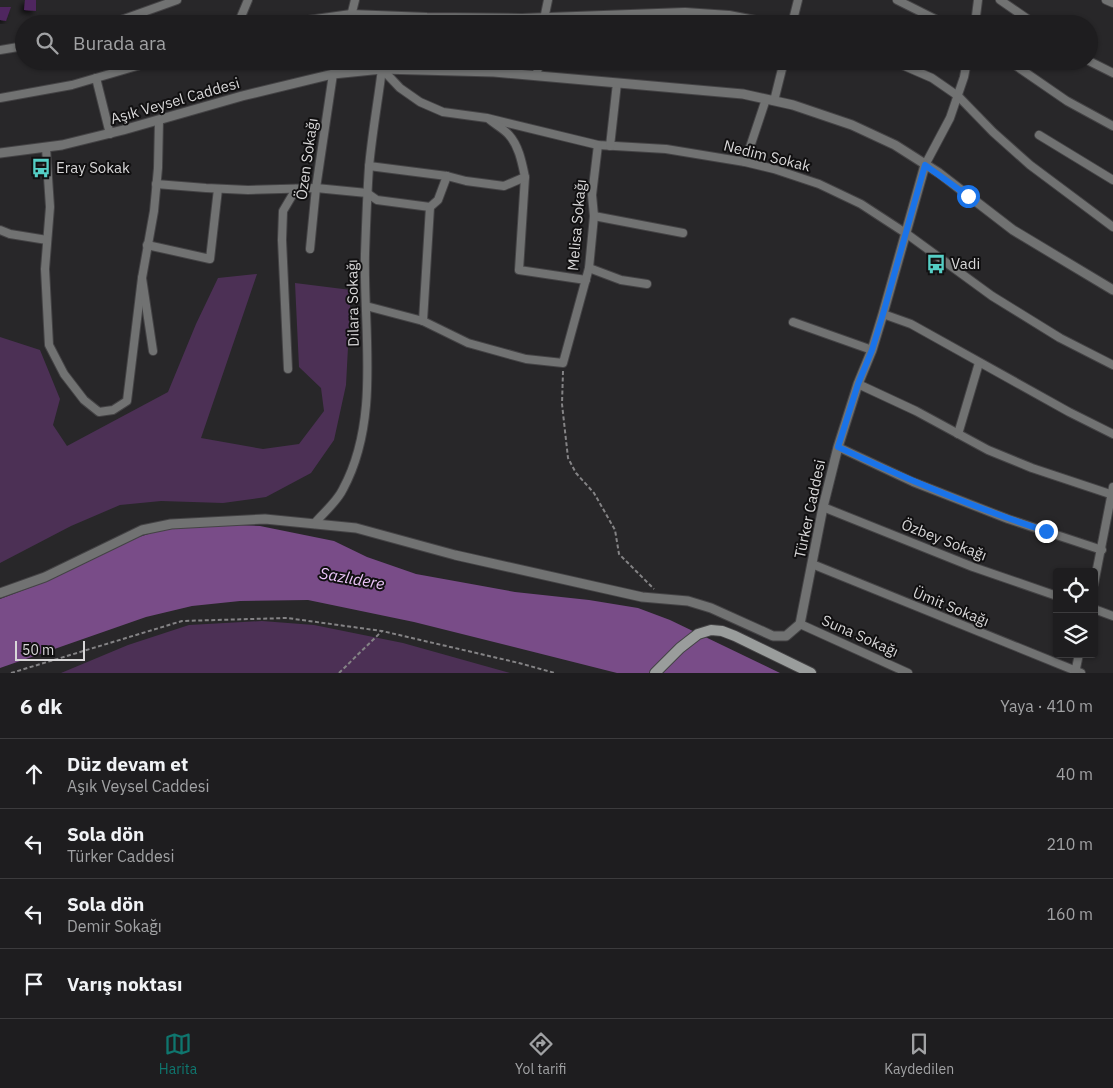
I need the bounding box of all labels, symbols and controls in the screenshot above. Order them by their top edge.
search box [15,15,1098,70]
icon: search [33,29,61,57]
text: Burada ara [73,31,166,55]
street label: Aşık Veysel Caddesi [108,73,242,128]
street label: Özen Sokağı [291,117,322,201]
street label: Nedim Sokak [722,136,813,175]
bus stop icon: Eray Sokak [30,157,52,179]
place label: Eray Sokak [56,158,130,177]
street label: Melisa Sokağı [563,178,590,272]
route start [957,185,980,208]
bus stop icon: Vadi [925,253,947,275]
place label: Vadi [951,254,980,273]
street label: Dilara Sokağı [342,259,363,347]
street label: Türker Caddesi [790,458,829,560]
street label: Özbey Sokağı [899,515,990,565]
route end [1035,520,1058,543]
water label: Sazlıdere [318,562,386,594]
map controls [1053,568,1098,658]
button: locate [1053,568,1098,613]
street label: Ümit Sokağı [910,583,992,630]
street label: Suna Sokağı [819,610,902,661]
button: layers [1053,613,1098,658]
scale bar [15,638,85,661]
text: 50 m [22,641,54,659]
text: 6 dk [20,692,62,720]
text: Yaya · 410 m [1000,696,1093,716]
text: Düz devam et [67,752,188,776]
icon: ahead [20,760,48,788]
text: 40 m [1056,764,1093,784]
text: Aşık Veysel Caddesi [67,776,209,796]
text: Sola dön [67,822,144,846]
icon: left [20,830,48,858]
text: 210 m [1046,834,1093,854]
text: Türker Caddesi [67,846,175,866]
text: Sola dön [67,892,144,916]
icon: left [20,900,48,928]
text: 160 m [1046,904,1093,924]
text: Demir Sokağı [67,916,162,936]
icon: arrive [20,970,48,998]
text: Varış noktası [67,972,182,996]
tab: Harita [159,1030,197,1078]
tab: Yol tarifi [515,1030,567,1078]
tab: Kaydedilen [884,1030,954,1078]

